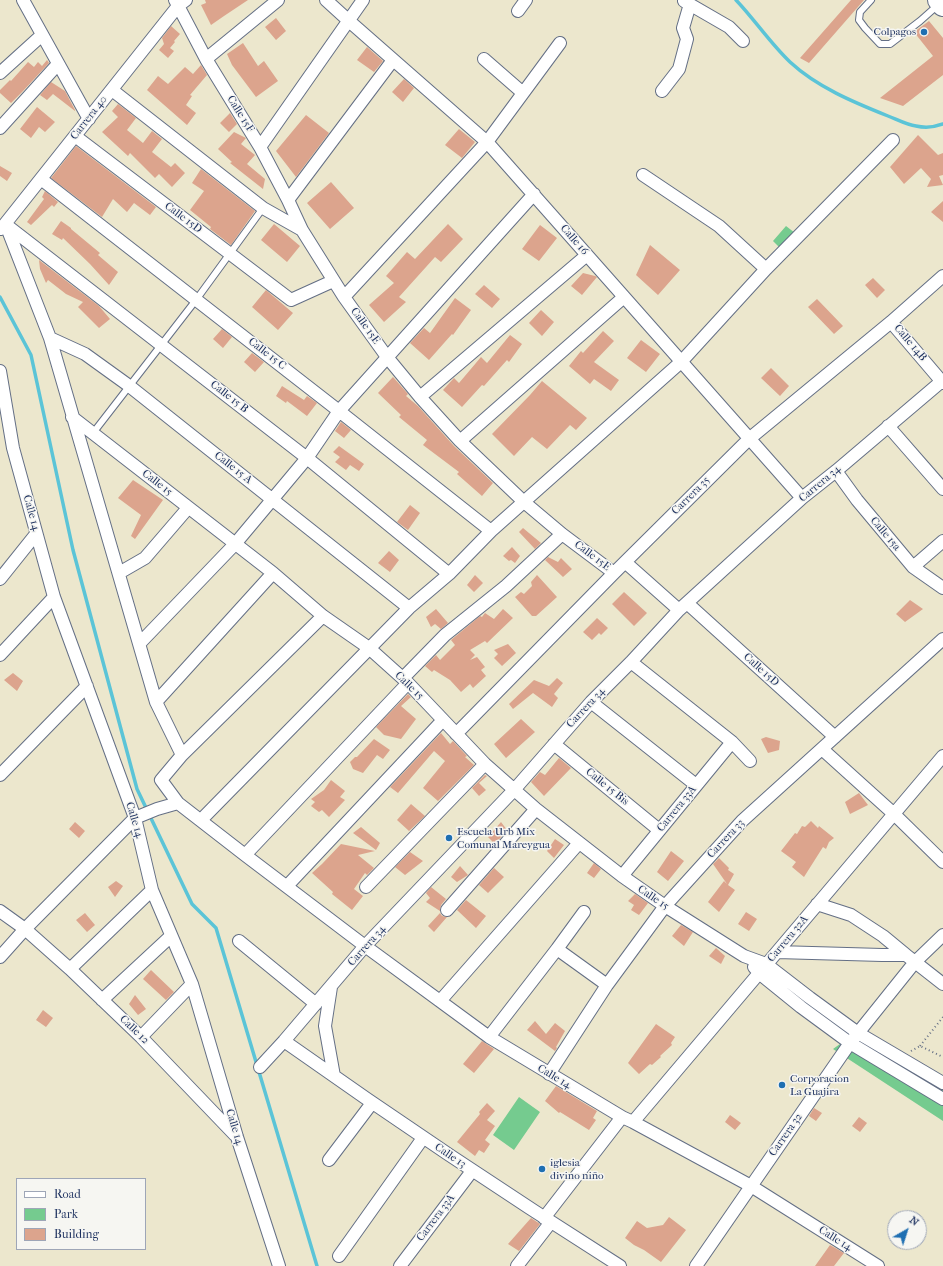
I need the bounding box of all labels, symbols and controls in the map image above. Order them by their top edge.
place label: Colpagos [874,25,916,39]
marker: Colpagos [919,27,929,37]
street label: Carrera 40 [68,93,110,143]
street label: Calle 15F [224,93,256,135]
street label: Calle 15D [162,200,204,236]
street label: Calle 16 [557,222,591,258]
street label: Calle 15E [347,305,383,347]
street label: Calle 14B [891,322,929,364]
street label: Calle 15 C [245,335,289,373]
street label: Calle 15 B [207,378,251,416]
street label: Calle 15 A [211,449,255,487]
street label: Carrera 34 [796,463,844,505]
street label: Calle 15 [139,467,175,499]
street label: Carrera 35 [669,474,713,518]
street label: Calle 14 [20,494,42,532]
street label: Calle 15a [867,514,903,554]
street label: Calle 15E [571,538,613,574]
street label: Calle 15D [740,651,782,689]
street label: Calle 15 [392,669,426,703]
street label: Carrera 34 [564,685,608,731]
street label: Calle 15 Bis [583,766,631,808]
street label: Carrera 33A [654,783,700,835]
street label: Calle 14 [122,801,146,839]
street label: Carrera 33 [705,817,747,861]
place label: Escuela Urb Mix Comunal Mareygua [457,825,550,851]
marker: Escuela Urb Mix Comunal Mareygua [444,833,454,843]
street label: Calle 15 [635,883,671,913]
street label: Carrera 32A [765,913,811,965]
street label: Carrera 34 [345,923,389,969]
street label: Calle 12 [117,1013,151,1047]
street label: Calle 14 [535,1062,573,1092]
place label: Corporacion La Guajira [790,1072,849,1098]
marker: Corporacion La Guajira [777,1080,787,1090]
street label: Calle 14 [222,1108,246,1146]
street label: Carrera 32 [766,1111,806,1159]
street label: Calle 13 [432,1141,468,1171]
place label: iglesia divino niño [550,1156,604,1182]
marker: iglesia divino niño [537,1164,547,1174]
legend [16,1178,146,1250]
text: Road [54,1187,81,1201]
street label: Carrera 33A [414,1192,458,1244]
text: Park [54,1207,78,1221]
north arrow [887,1210,927,1250]
text: N [907,1213,922,1229]
street label: Calle 14 [816,1224,854,1254]
text: Building [54,1227,99,1241]

